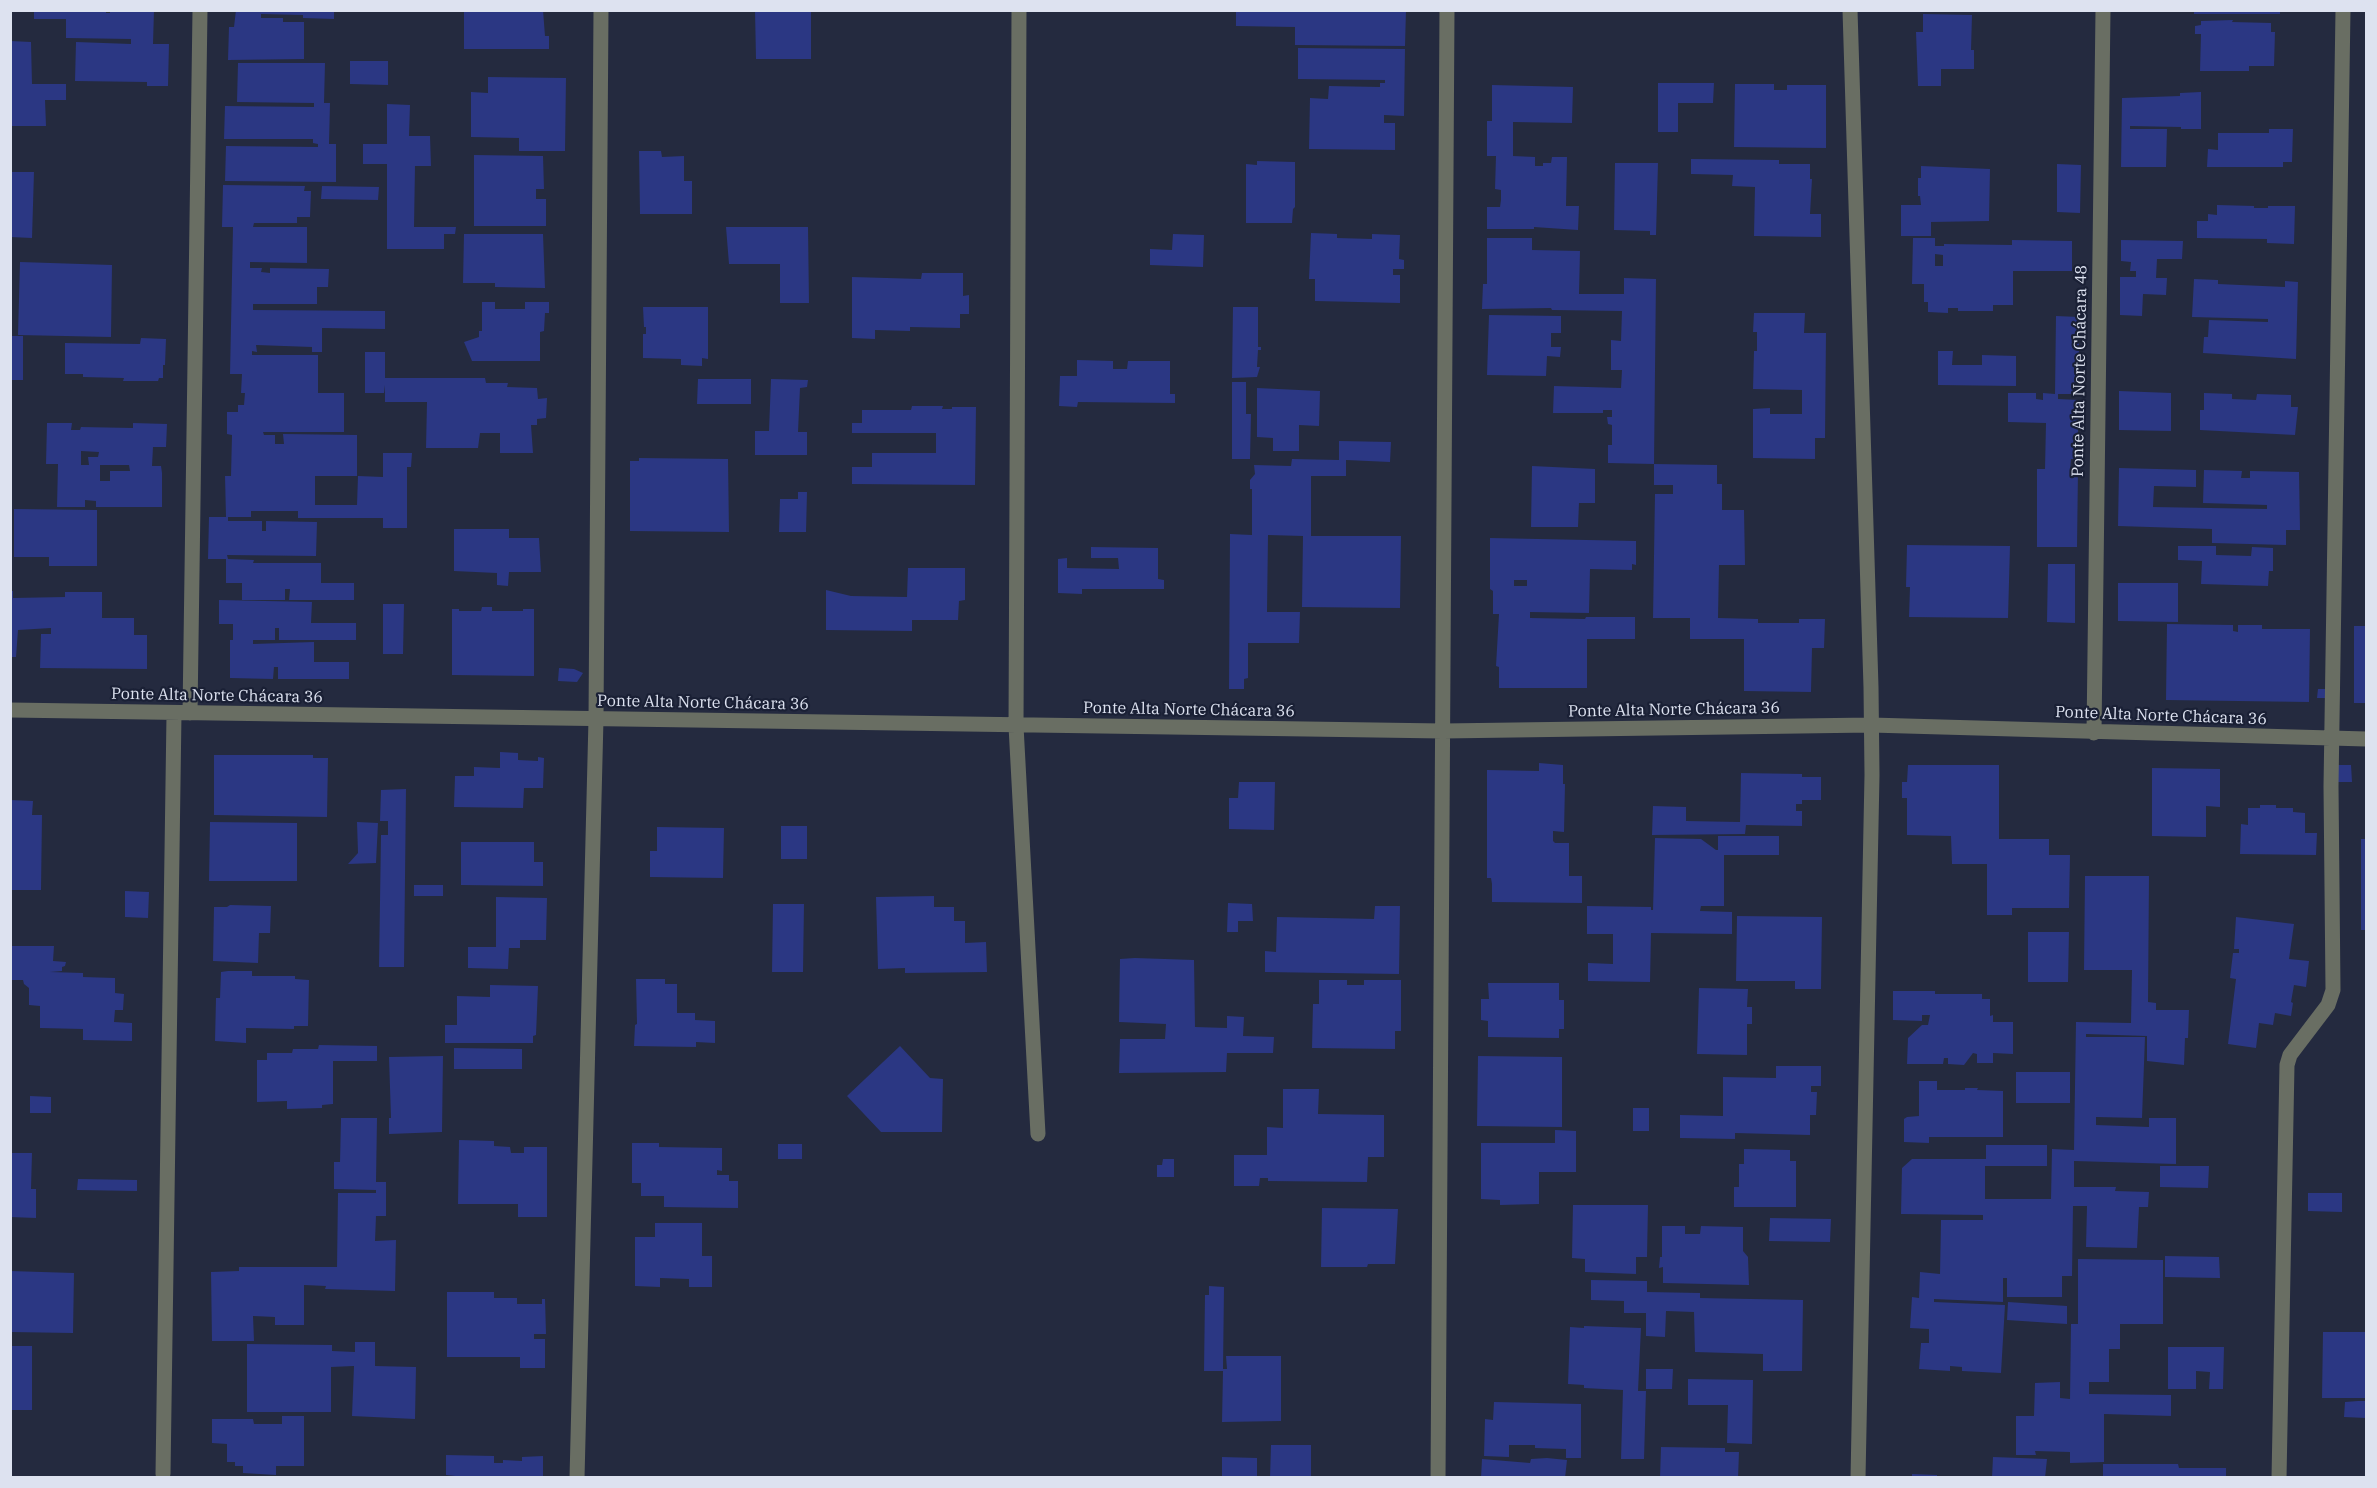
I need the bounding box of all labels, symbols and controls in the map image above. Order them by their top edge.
street label: Ponte Alta Norte Chácara 48 [2069,265,2091,477]
street label: Ponte Alta Norte Chácara 36 [111,685,323,707]
street label: Ponte Alta Norte Chácara 36 [597,692,809,714]
street label: Ponte Alta Norte Chácara 36 [1083,699,1295,721]
street label: Ponte Alta Norte Chácara 36 [1568,699,1780,721]
street label: Ponte Alta Norte Chácara 36 [2055,703,2267,729]

